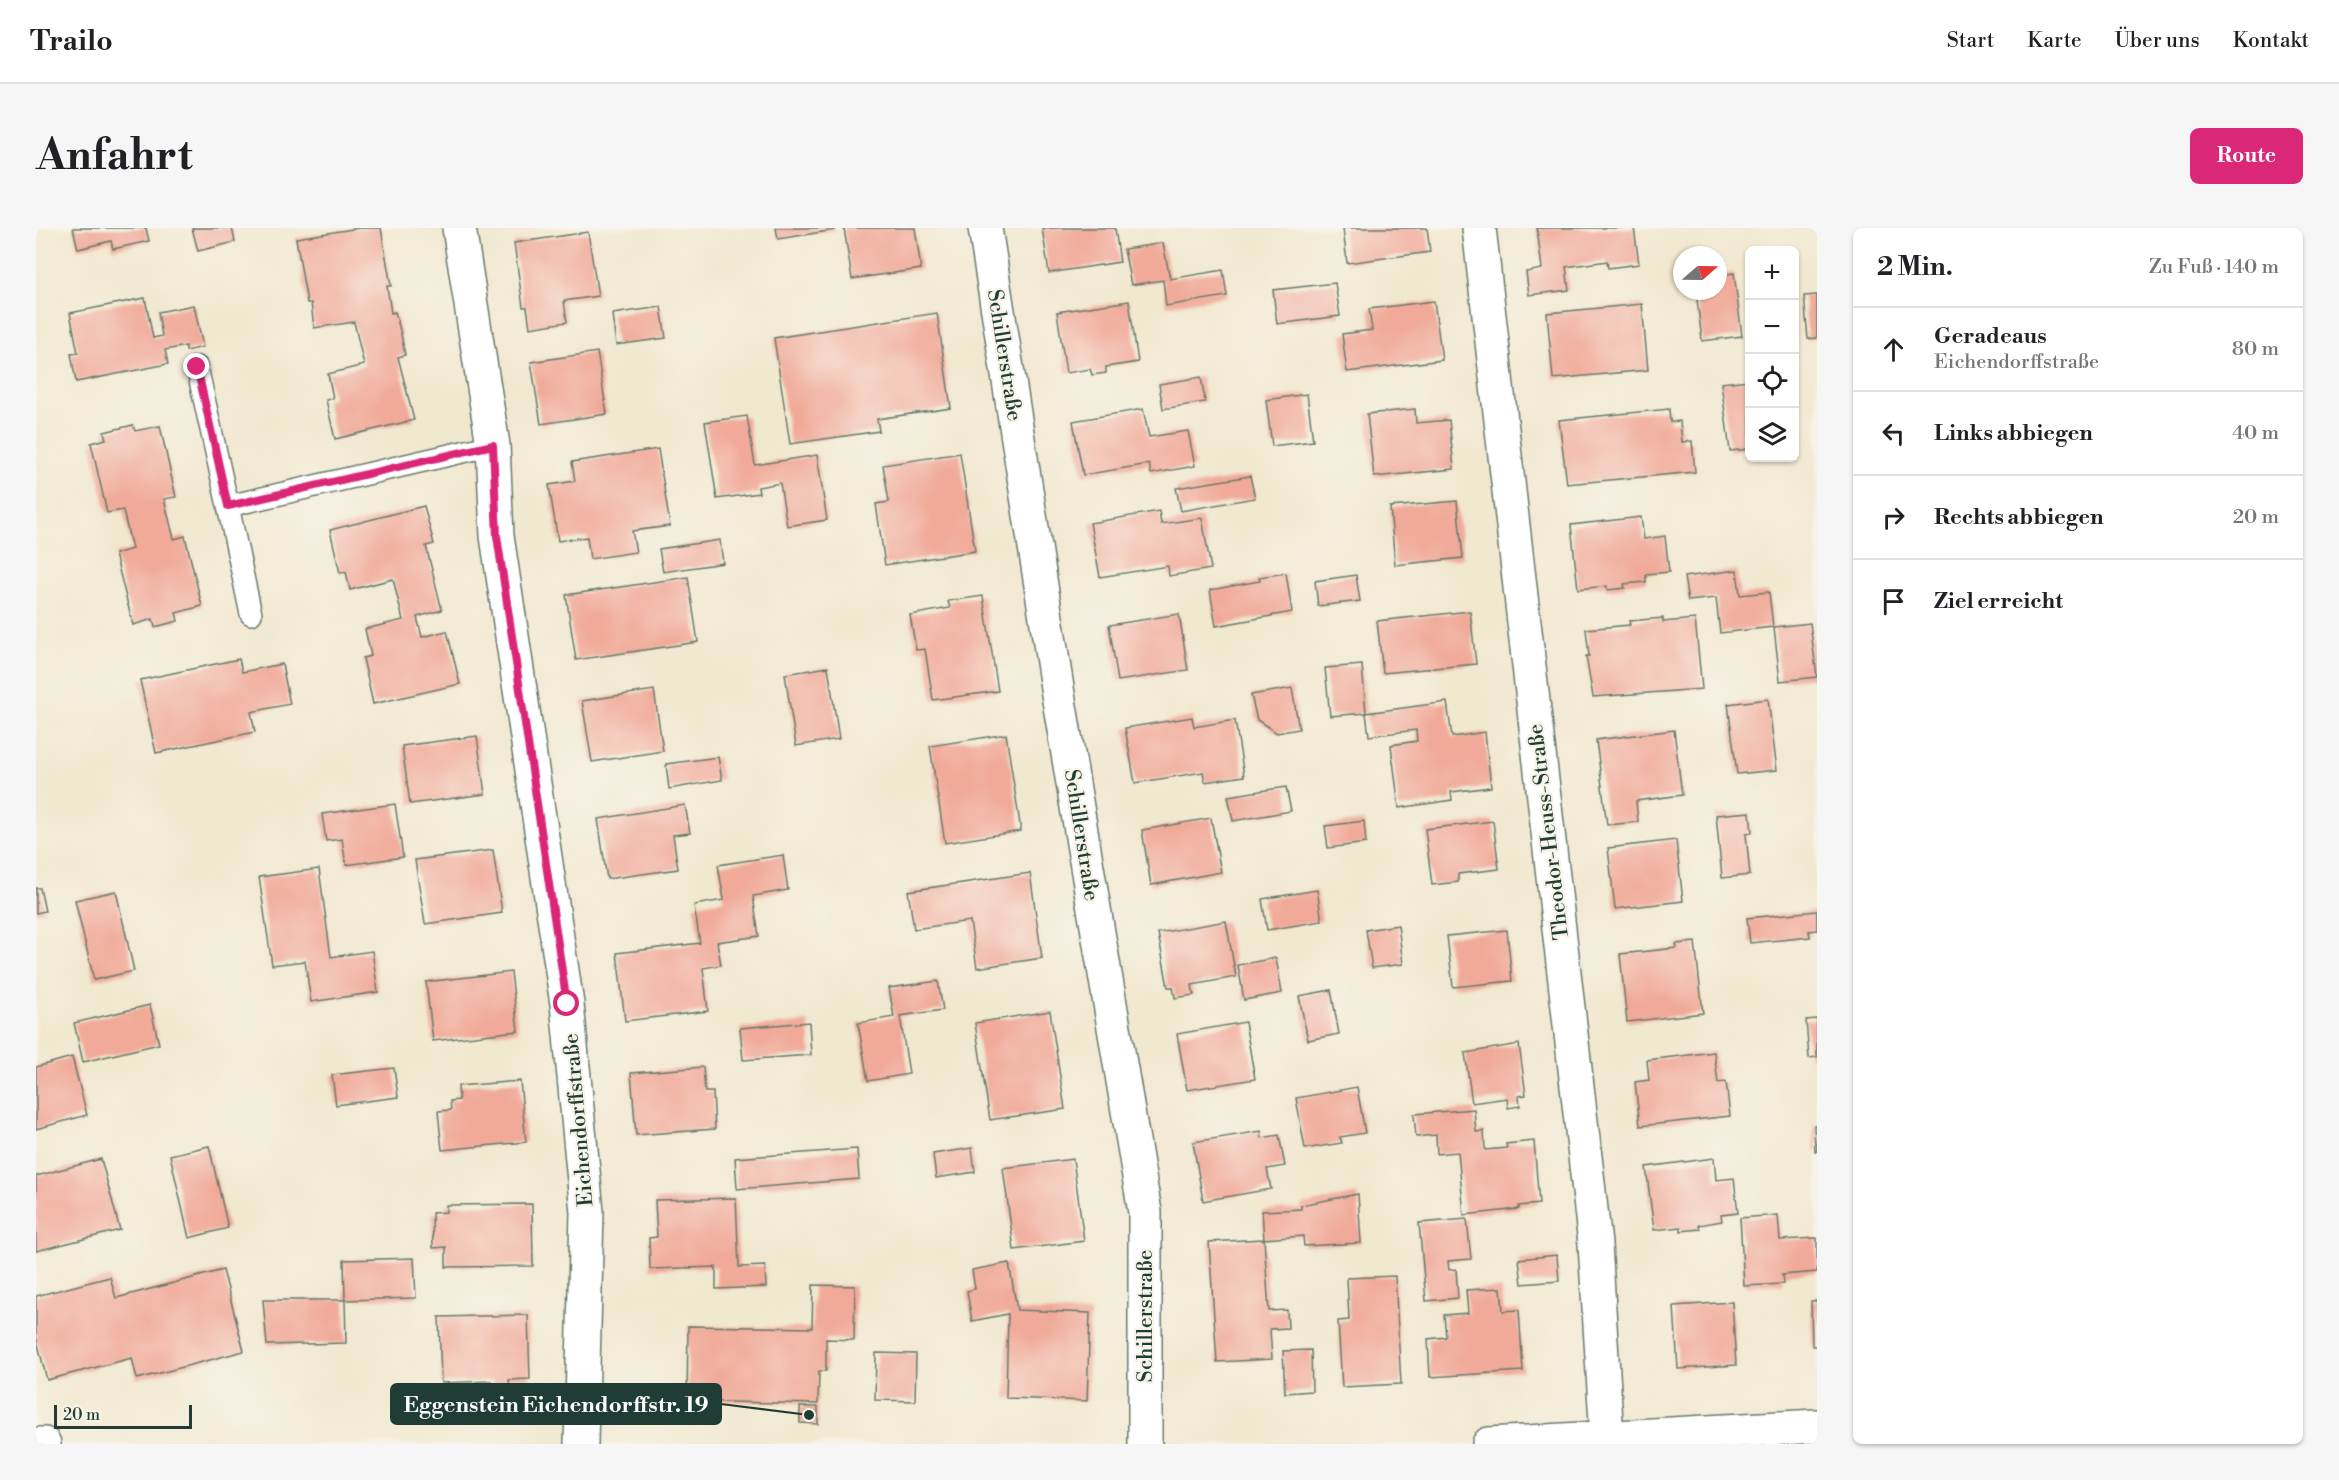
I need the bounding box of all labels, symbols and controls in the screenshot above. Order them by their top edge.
text: Trailo [30,24,113,59]
text: Start [1947,28,1994,54]
text: Karte [2027,28,2082,54]
text: Über uns [2115,28,2200,54]
text: Kontakt [2233,28,2309,54]
button: Route [2190,128,2303,184]
text: Anfahrt [36,130,193,183]
north arrow [1673,246,1727,300]
map controls [1745,246,1799,462]
button: + [1745,246,1799,300]
text: 2 Min. [1877,251,1953,283]
text: Zu Fuß · 140 m [2149,255,2279,280]
street label: Schillerstraße [981,288,1027,423]
button: − [1745,300,1799,354]
text: Geradeaus [1934,323,2047,350]
icon: ahead [1877,333,1910,366]
text: 80 m [2232,337,2279,362]
text: Eichendorffstraße [1934,350,2099,375]
route end [183,353,209,379]
button: locate [1745,354,1799,408]
button: layers [1745,408,1799,462]
icon: left [1877,417,1910,450]
text: Links abbiegen [1934,420,2093,447]
text: 40 m [2232,421,2279,446]
icon: right [1877,501,1910,534]
text: Rechts abbiegen [1934,504,2104,531]
text: 20 m [2233,505,2279,530]
icon: arrive [1877,585,1910,618]
text: Ziel erreicht [1934,588,2063,615]
street label: Theodor-Heuss-Straße [1523,722,1575,941]
street label: Schillerstraße [1058,768,1104,903]
route start [553,990,579,1016]
street label: Eichendorffstraße [558,1032,600,1207]
street label: Schillerstraße [1133,1250,1159,1382]
callout: Eggenstein Eichendorffstr. 19 [391,1384,721,1424]
text: Eggenstein Eichendorffstr. 19 [403,1392,709,1419]
scale bar [54,1402,192,1430]
text: 20 m [63,1405,100,1425]

